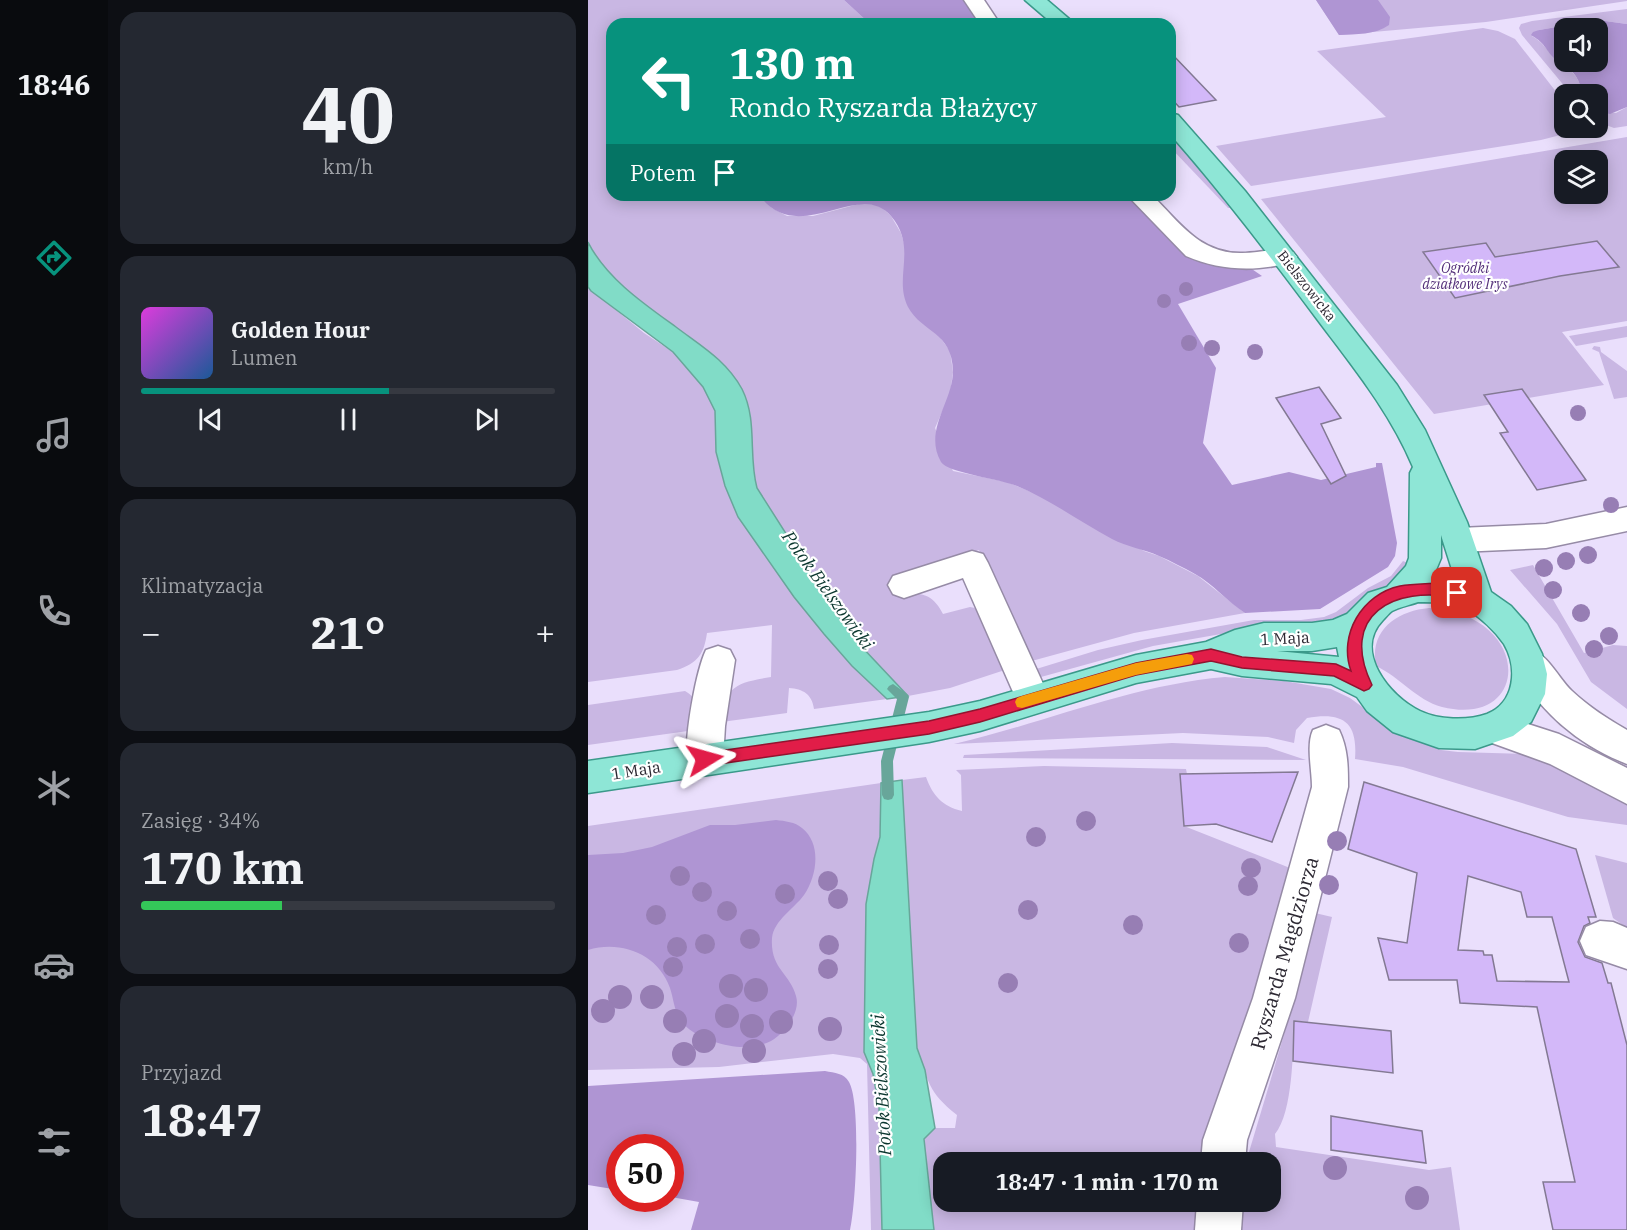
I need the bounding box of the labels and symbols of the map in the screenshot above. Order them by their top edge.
street label: Bielszowicka [1274,247,1341,325]
park label: Ogródki działkowe Irys [1422,259,1508,293]
water label: Potok Bielszowicki [776,525,879,655]
pin [1431,567,1482,618]
street label: 1 Maja [1260,627,1311,649]
position arrow [673,727,737,791]
street label: 1 Maja [610,756,662,784]
street label: Ryszarda Magdziorza [1243,853,1325,1053]
water label: Potok Bielszowicki [866,1013,896,1157]
speed limit sign: 50 [606,1134,684,1212]

